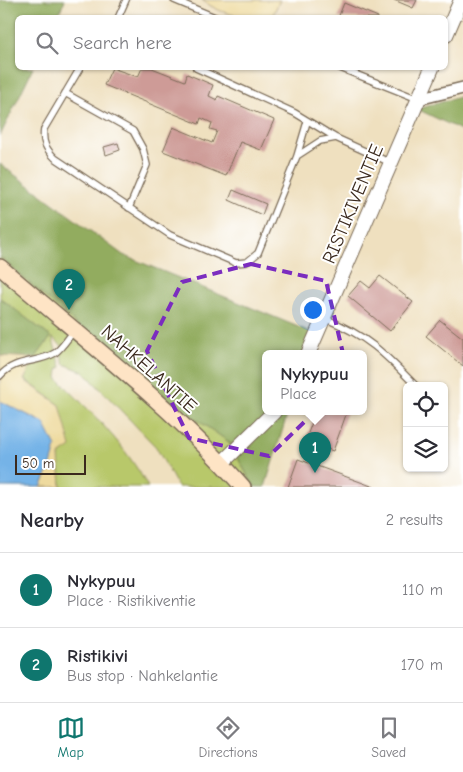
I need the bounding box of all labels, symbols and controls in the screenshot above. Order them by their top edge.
search box [15,15,448,70]
icon: search [33,29,61,57]
text: Search here [73,32,172,54]
street label: RISTIKIVENTIE [318,141,388,267]
pin: 2 [53,269,85,310]
your location [300,297,326,323]
street label: NAHKELANTIE [97,320,201,418]
popup [262,350,367,415]
text: Nykypuu [280,363,349,385]
map controls [403,382,448,472]
button: locate [403,382,448,427]
text: Place [280,385,317,403]
button: layers [403,427,448,472]
pin: 1 [299,432,331,473]
scale bar [15,452,86,475]
text: 50 m [22,455,54,472]
text: Nearby [20,508,84,532]
text: 2 results [386,511,443,529]
text: Nykypuu [67,570,136,592]
text: 1 [33,581,39,599]
text: 110 m [402,581,443,599]
text: Place · Ristikiventie [67,592,196,610]
text: Ristikivi [67,645,128,667]
text: 2 [32,656,40,674]
text: 170 m [401,656,443,674]
text: Bus stop · Nahkelantie [67,667,218,685]
tab: Map [57,714,85,761]
tab: Directions [198,714,258,761]
tab: Saved [371,714,406,761]

